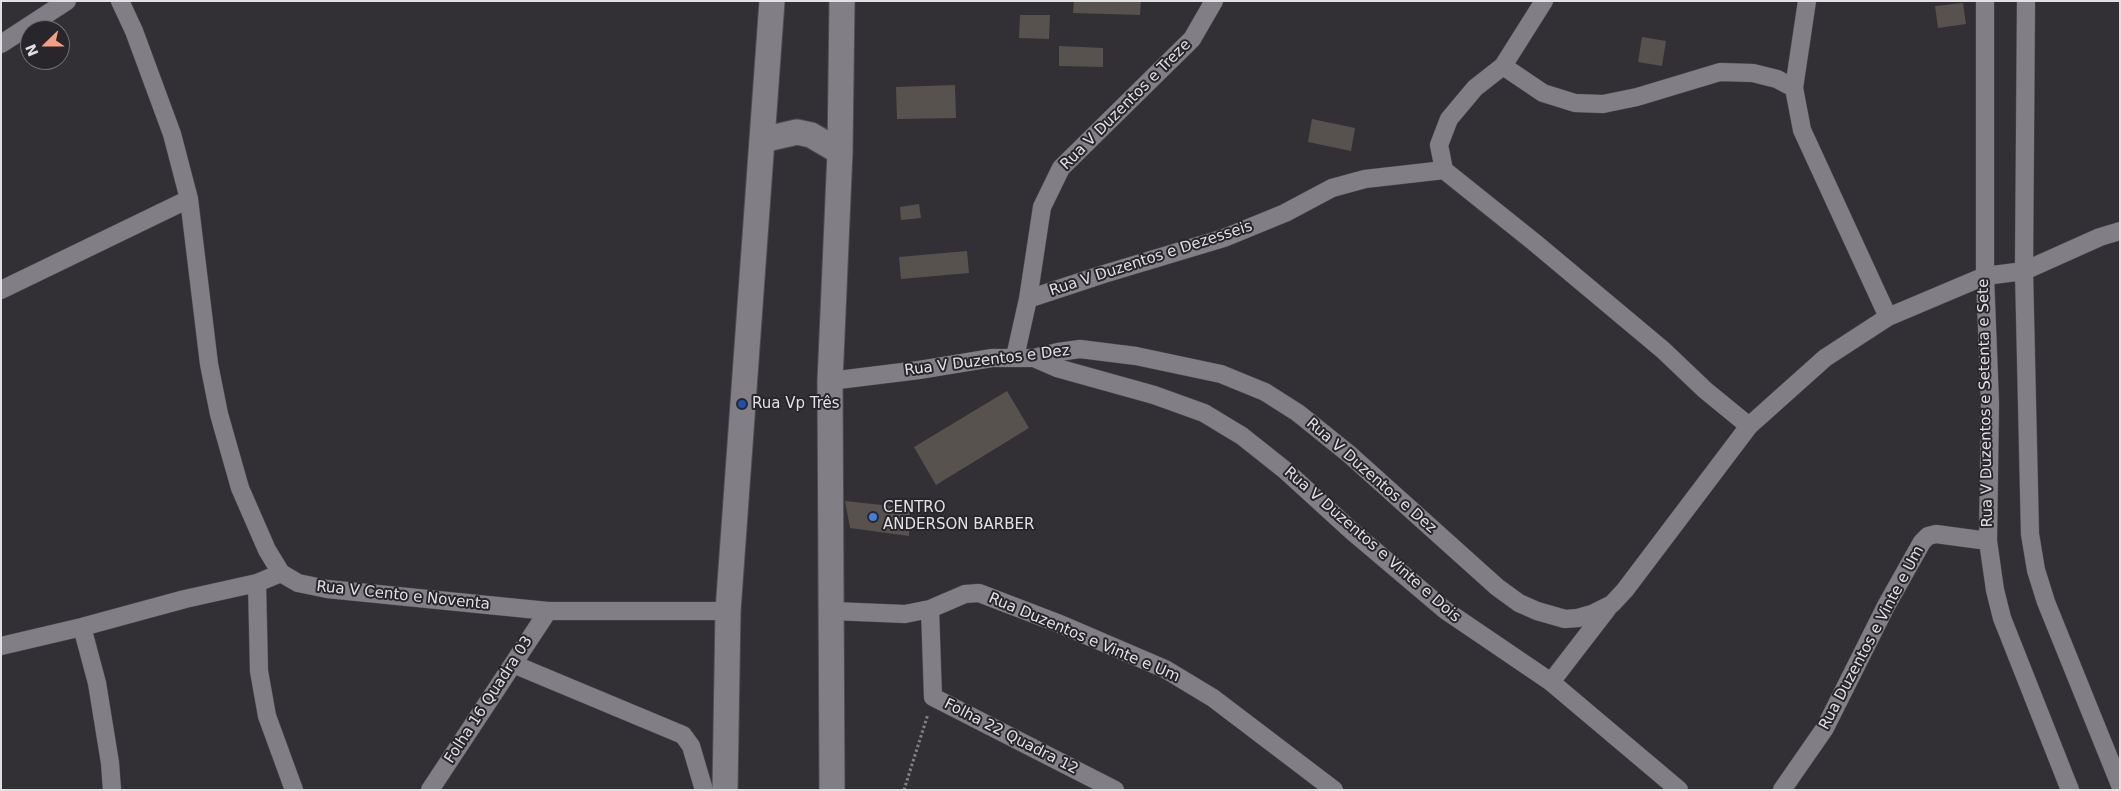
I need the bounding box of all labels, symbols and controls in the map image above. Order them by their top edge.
north arrow [20,20,70,70]
street label: Rua V Duzentos e Treze [1057,36,1195,174]
text: N [22,42,42,59]
street label: Rua V Duzentos e Dezesseis [1047,218,1255,300]
street label: Rua V Duzentos e Setenta e Sete [1975,279,1997,527]
street label: Rua V Duzentos e Dez [903,342,1071,380]
place label: Rua Vp Três [752,395,840,413]
marker: Rua Vp Três [736,398,748,410]
street label: Rua V Duzentos e Dez [1302,415,1440,537]
street label: Rua V Duzentos e Vinte e Dois [1280,464,1464,626]
place label: CENTRO ANDERSON BARBER [883,499,1034,534]
marker: CENTRO ANDERSON BARBER [867,511,879,523]
street label: Rua Duzentos e Vinte e Um [1816,543,1928,733]
street label: Rua V Cento e Noventa [315,578,491,614]
street label: Rua Duzentos e Vinte e Um [986,590,1182,686]
street label: Folha 16 Quadra 03 [441,633,537,767]
street label: Folha 22 Quadra 12 [941,695,1081,779]

